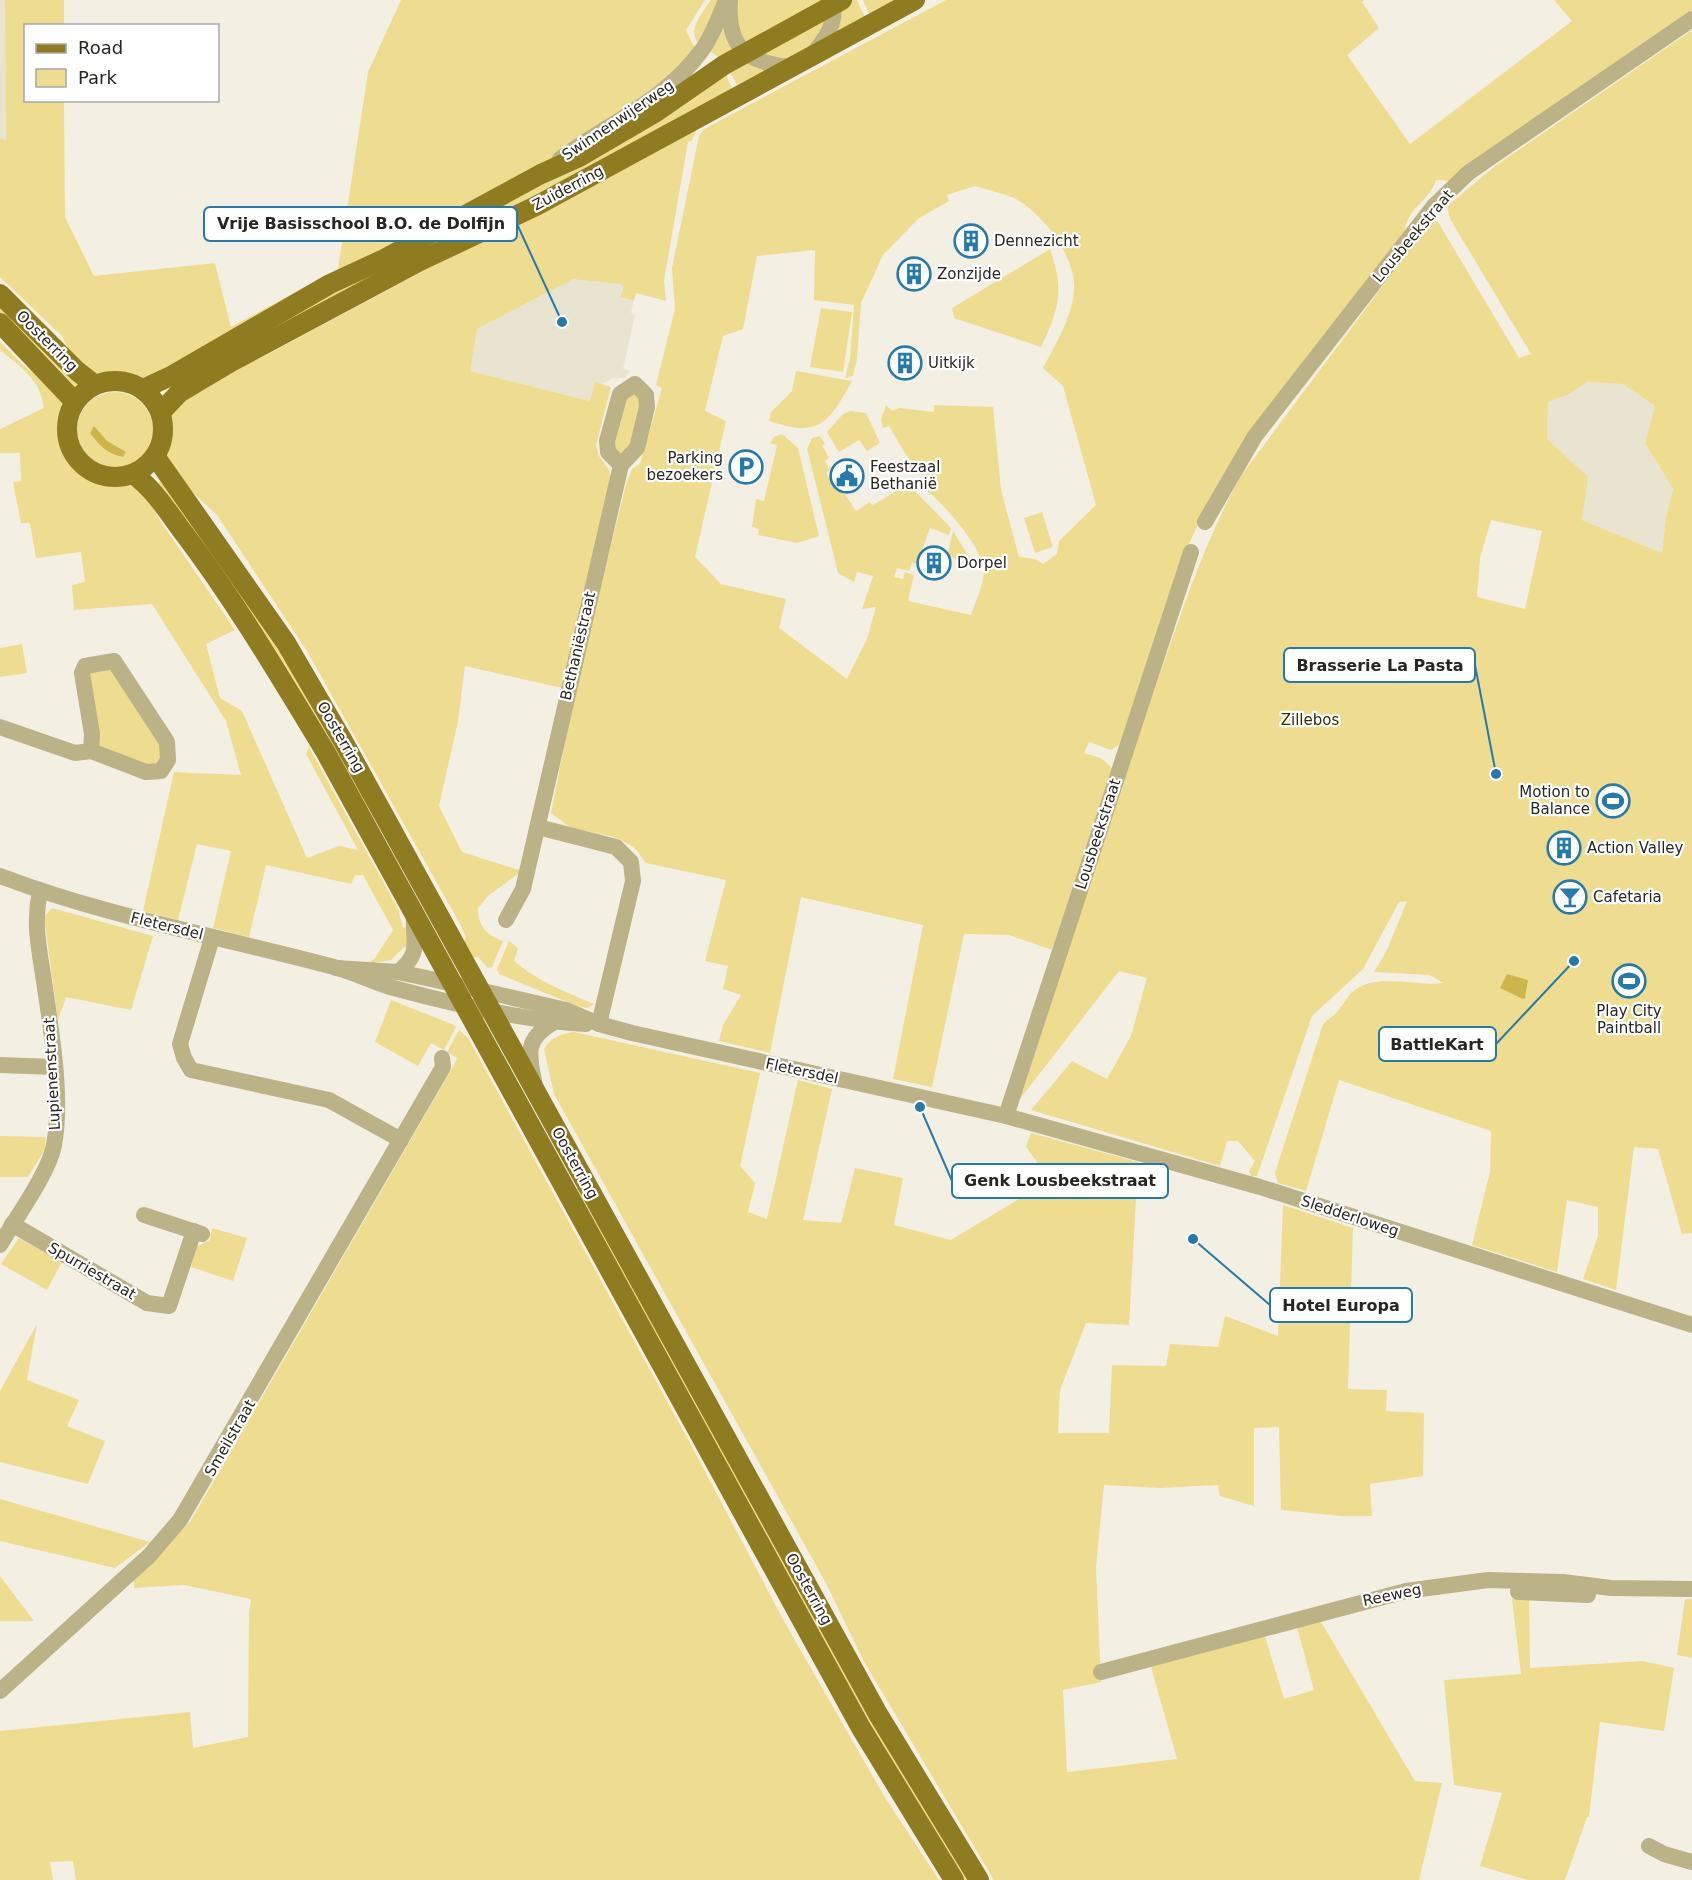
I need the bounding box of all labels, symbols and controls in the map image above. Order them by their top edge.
legend [24,24,219,102]
text: Road [78,37,123,58]
text: Park [78,67,117,88]
street label: Swinnenwijerweg [559,76,677,164]
street label: Zuiderring [529,162,607,214]
street label: Lousbeekstraat [1369,186,1457,286]
callout: Vrije Basisschool B.O. de Dolfijn [204,207,517,241]
text: Vrije Basisschool B.O. de Dolfijn [217,214,505,233]
building icon: Dennezicht [953,223,989,259]
place label: Dennezicht [994,232,1079,250]
building icon: Zonzijde [896,256,932,292]
place label: Zonzijde [937,265,1001,283]
street label: Oosterring [13,307,81,375]
building icon: Uitkijk [887,345,923,381]
place label: Uitkijk [928,354,975,372]
place label: Parking bezoekers [647,449,723,484]
parking icon: Parking bezoekers [728,449,764,485]
public building icon: Feestzaal Bethanië [829,458,865,494]
place label: Feestzaal Bethanië [870,458,940,493]
building icon: Dorpel [916,545,952,581]
place label: Dorpel [957,554,1007,572]
street label: Bethaniëstraat [557,590,599,702]
callout: Brasserie La Pasta [1284,648,1475,682]
text: Brasserie La Pasta [1296,656,1464,675]
street label: Oosterring [313,698,369,776]
park label: Zillebos [1281,711,1339,729]
street label: Lousbeekstraat [1072,776,1124,892]
place label: Motion to Balance [1519,783,1590,818]
sports icon: Motion to Balance [1595,783,1631,819]
building icon: Action Valley [1546,830,1582,866]
place label: Action Valley [1587,839,1684,857]
bar icon: Cafetaria [1552,879,1588,915]
place label: Cafetaria [1593,888,1662,906]
street label: Fletersdel [129,908,205,944]
sports icon: Play City Paintball [1611,963,1647,999]
place label: Play City Paintball [1596,1002,1662,1037]
street label: Lupienenstraat [40,1017,64,1131]
callout: BattleKart [1379,1027,1496,1061]
text: BattleKart [1390,1035,1484,1054]
street label: Fletersdel [764,1054,840,1088]
street label: Oosterring [548,1124,602,1202]
callout: Genk Lousbeekstraat [952,1164,1168,1198]
text: Genk Lousbeekstraat [964,1171,1156,1190]
street label: Sledderloweg [1299,1192,1401,1240]
street label: Spurriestraat [45,1239,139,1303]
callout: Hotel Europa [1270,1288,1412,1322]
text: Hotel Europa [1282,1296,1400,1315]
street label: Smeilstraat [201,1396,259,1480]
street label: Oosterring [782,1550,836,1628]
street label: Reeweg [1361,1580,1423,1610]

